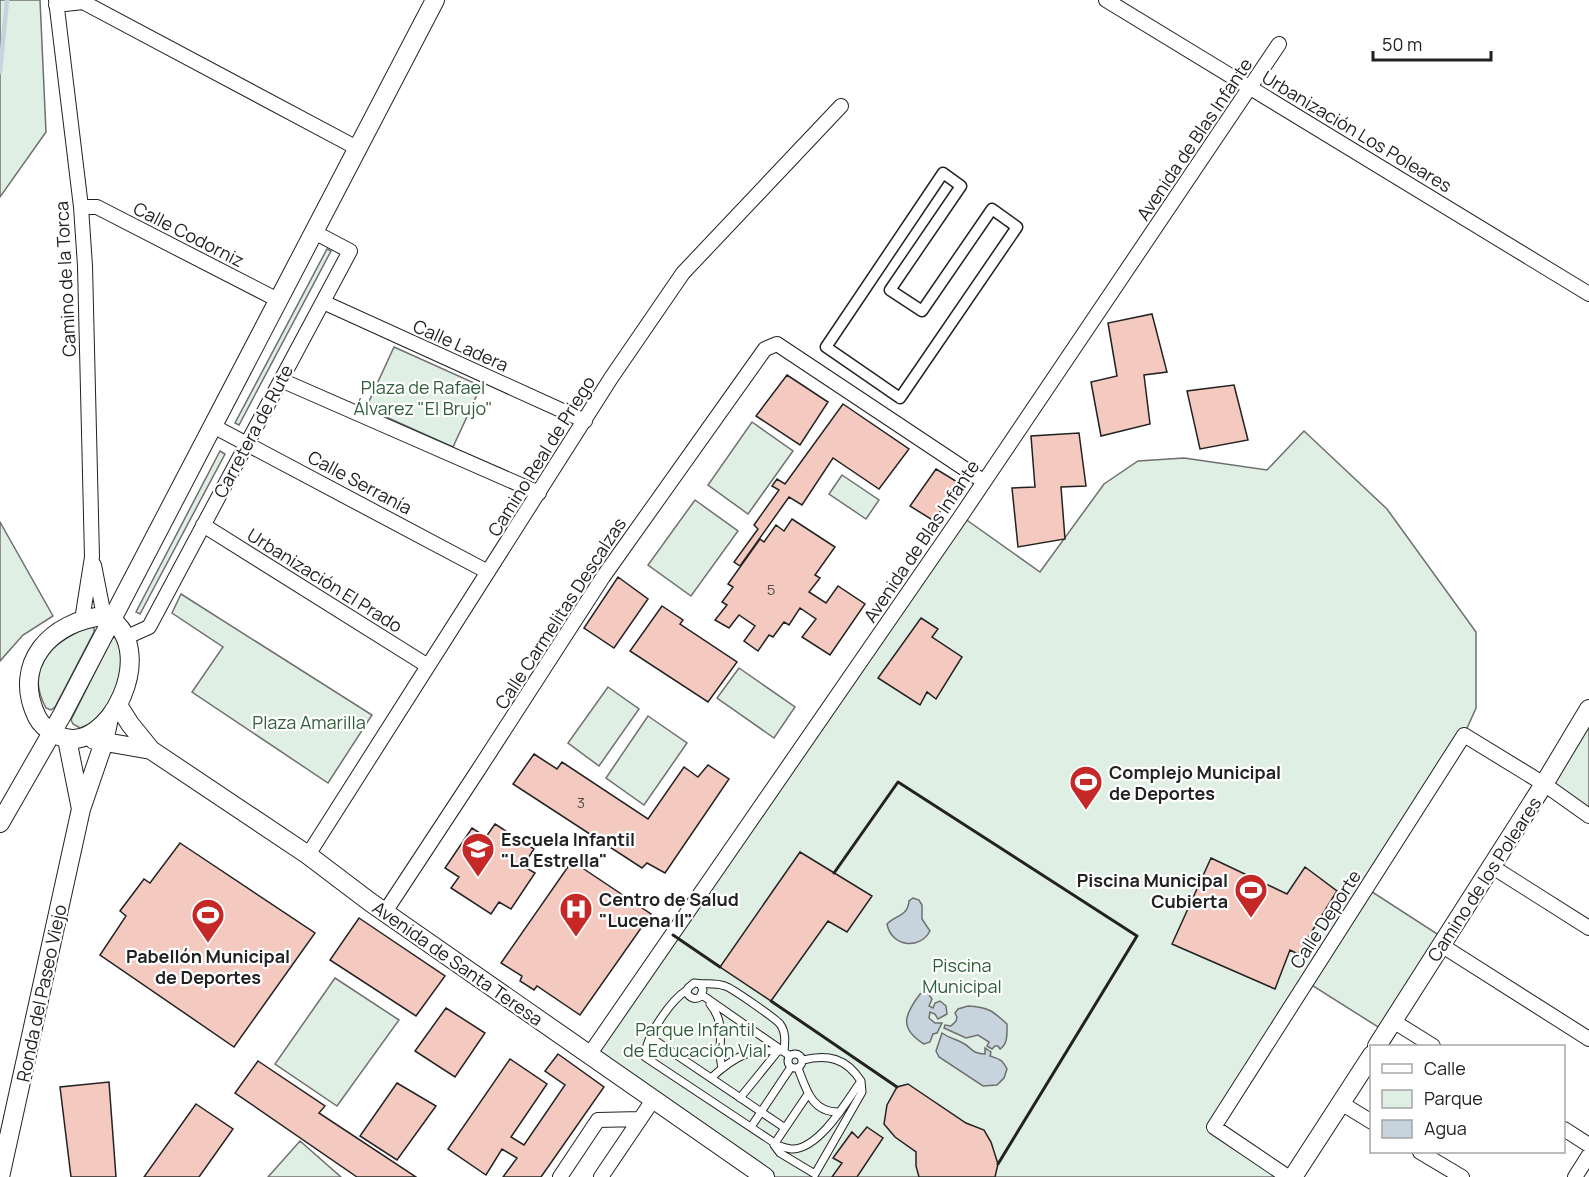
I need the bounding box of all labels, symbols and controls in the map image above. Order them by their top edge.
scale bar [1373,24,1492,62]
text: 50 m [1382,32,1422,56]
street label: Avenida de Blas Infante [1131,53,1257,225]
street label: Urbanización Los Poleares [1258,65,1456,197]
street label: Calle Codorniz [130,196,248,272]
street label: Camino de la Torca [49,200,81,358]
street label: Calle Ladera [410,313,512,377]
street label: Carretera de Rute [208,360,298,502]
street label: Camino Real de Priego [482,371,600,541]
park label: Plaza de Rafael Álvarez "El Brujo" [353,375,493,420]
street label: Calle Serranía [304,445,416,519]
street label: Avenida de Blas Infante [858,455,984,627]
street label: Calle Carmelitas Descalzas [489,513,631,713]
street label: Urbanización El Prado [243,522,407,638]
house number: 5 [767,579,775,600]
park label: Plaza Amarilla [252,710,366,734]
place label: Complejo Municipal de Deportes [1109,760,1281,805]
sports icon: Complejo Municipal de Deportes [1068,764,1104,811]
house number: 3 [577,792,585,813]
street label: Camino de los Poleares [1422,792,1546,966]
place label: Escuela Infantil "La Estrella" [501,827,635,872]
school or university icon: Escuela Infantil "La Estrella" [460,831,496,878]
street label: Calle Deporte [1284,865,1366,973]
place label: Piscina Municipal Cubierta [1077,868,1228,913]
sports icon: Piscina Municipal Cubierta [1233,872,1269,919]
place label: Centro de Salud "Lucena II" [599,887,739,932]
hospital icon: Centro de Salud "Lucena II" [558,891,594,938]
street label: Avenida de Santa Teresa [368,895,548,1031]
sports icon: Pabellón Municipal de Deportes [190,897,226,944]
street label: Ronda del Paseo Viejo [10,902,72,1084]
place label: Pabellón Municipal de Deportes [126,944,290,989]
park label: Piscina Municipal [922,953,1002,998]
park label: Parque Infantil de Educación Vial [623,1017,767,1062]
legend [1370,1045,1565,1153]
text: Calle [1424,1056,1466,1080]
text: Parque [1424,1086,1483,1110]
text: Agua [1424,1116,1467,1140]

